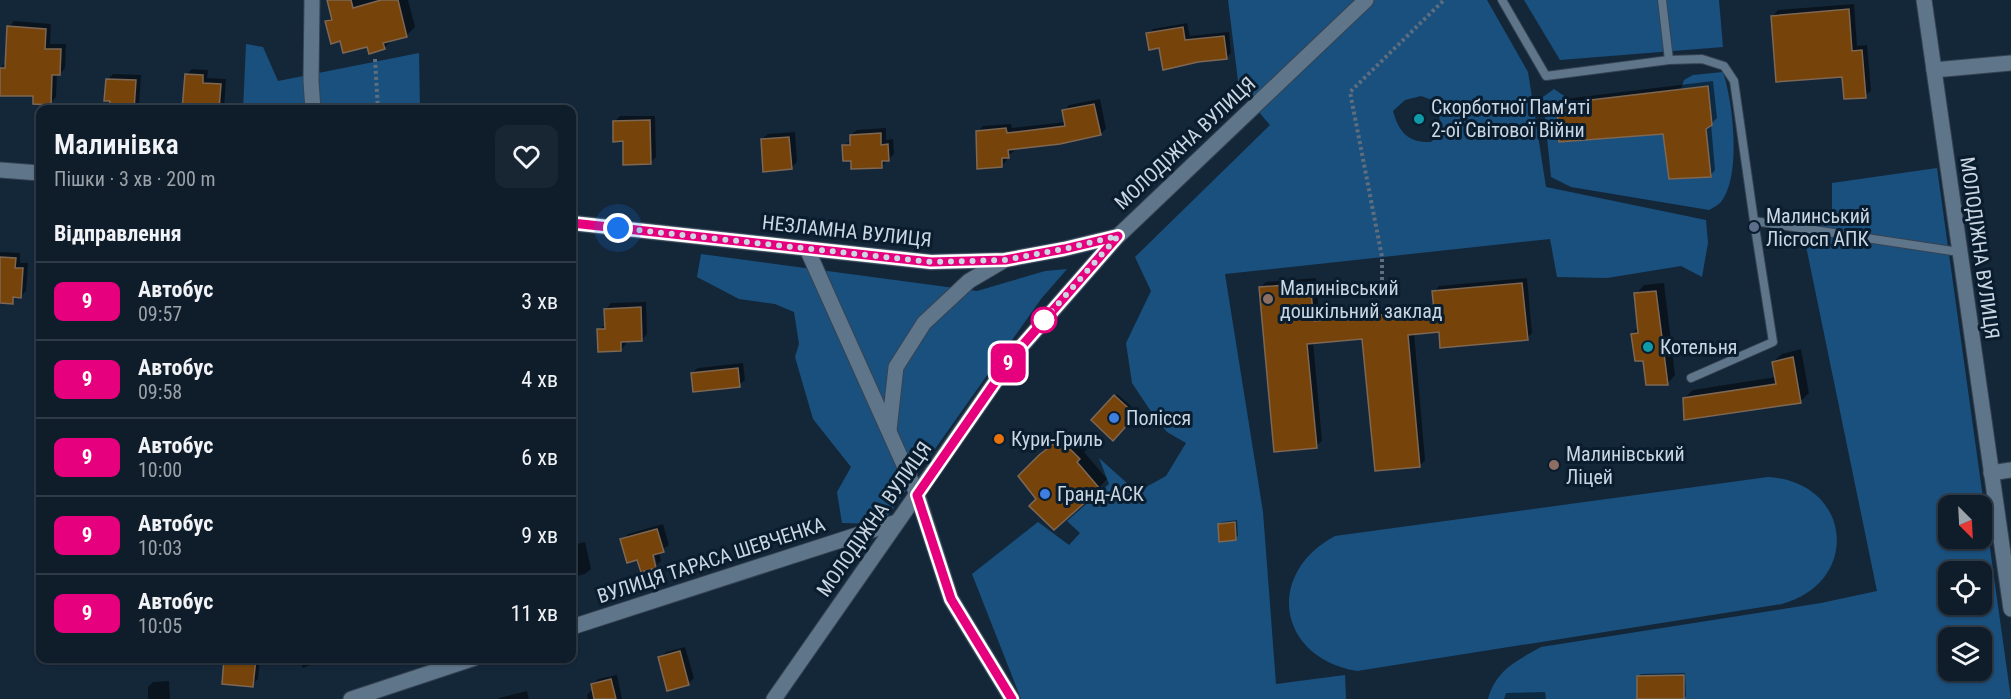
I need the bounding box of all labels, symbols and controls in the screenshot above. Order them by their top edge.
street label: МОЛОДІЖНА ВУЛИЦЯ [1110,72,1260,214]
place label: Скорботної Пам'яті 2-ої Світової Війни [1431,95,1590,142]
marker: Скорботної Пам'яті 2-ої Світової Війни [1412,112,1426,126]
button: heart [495,125,558,188]
text: Малинівка [54,128,179,161]
street label: МОЛОДІЖНА ВУЛИЦЯ [1955,155,2005,341]
text: Пішки · 3 хв · 200 m [54,167,216,191]
place label: Малинський Лісгосп АПК [1766,204,1870,251]
street label: НЕЗЛАМНА ВУЛИЦЯ [761,210,933,252]
your location [603,213,633,243]
marker: Малинський Лісгосп АПК [1747,220,1761,234]
text: Відправлення [54,221,182,246]
place label: Малинівський дошкільний заклад [1280,276,1443,323]
text: Автобус [138,277,213,302]
text: 9 [82,289,92,313]
text: 3 хв [521,289,558,314]
marker: Малинівський дошкільний заклад [1261,292,1275,306]
text: 09:57 [138,302,182,326]
unlabelled marker [1031,307,1057,333]
place label: Котельня [1660,335,1737,359]
marker: Котельня [1641,340,1655,354]
line badge: 9 [988,344,1028,382]
text: 9 [1003,351,1013,375]
text: Автобус [138,355,213,380]
text: 9 [82,367,92,391]
text: 4 хв [521,367,558,392]
text: 09:58 [138,380,182,404]
place label: Полісся [1126,406,1191,430]
marker: Полісся [1107,411,1121,425]
place label: Кури-Гриль [1011,427,1103,451]
marker: Кури-Гриль [992,432,1006,446]
text: Автобус [138,433,213,458]
street label: МОЛОДІЖНА ВУЛИЦЯ [811,437,937,601]
place label: Малинівський Ліцей [1566,442,1685,489]
text: 9 [82,445,92,469]
text: 6 хв [521,445,558,470]
text: 10:00 [138,458,182,482]
marker: Малинівський Ліцей [1547,458,1561,472]
place label: Гранд-АСК [1057,482,1145,506]
marker: Гранд-АСК [1038,487,1052,501]
north arrow [1938,495,1992,549]
map controls [1938,495,1992,681]
text: Автобус [138,511,213,536]
street label: ВУЛИЦЯ ТАРАСА ШЕВЧЕНКА [594,512,828,608]
text: 9 [82,523,92,547]
text: 9 хв [521,523,558,548]
text: 10:03 [138,536,182,560]
button: locate [1938,561,1992,615]
text: Автобус [138,589,213,614]
text: 9 [82,601,92,625]
text: 11 хв [510,601,558,626]
text: 10:05 [138,614,182,638]
button: layers [1938,627,1992,681]

